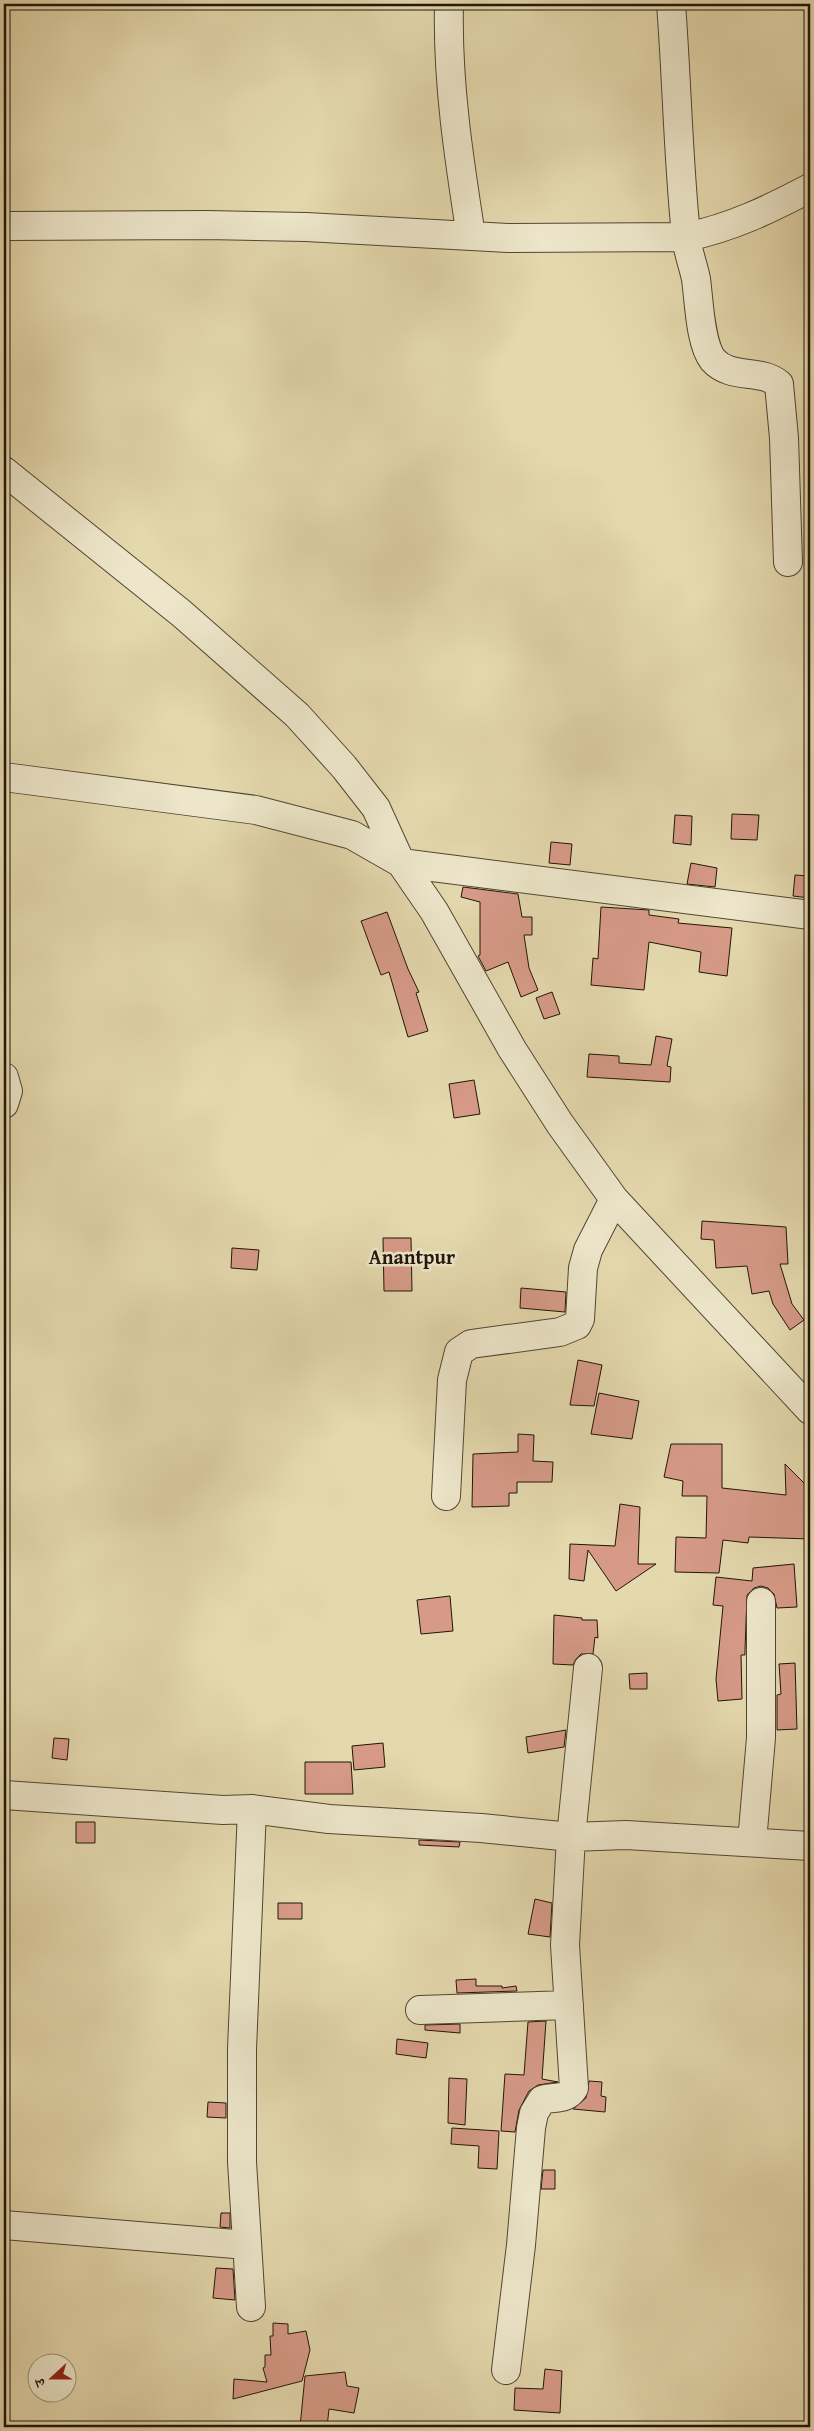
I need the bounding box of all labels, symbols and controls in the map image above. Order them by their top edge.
district label: Anantpur [369,1242,455,1271]
north arrow [28,2354,78,2404]
text: उ [29,2375,51,2391]

